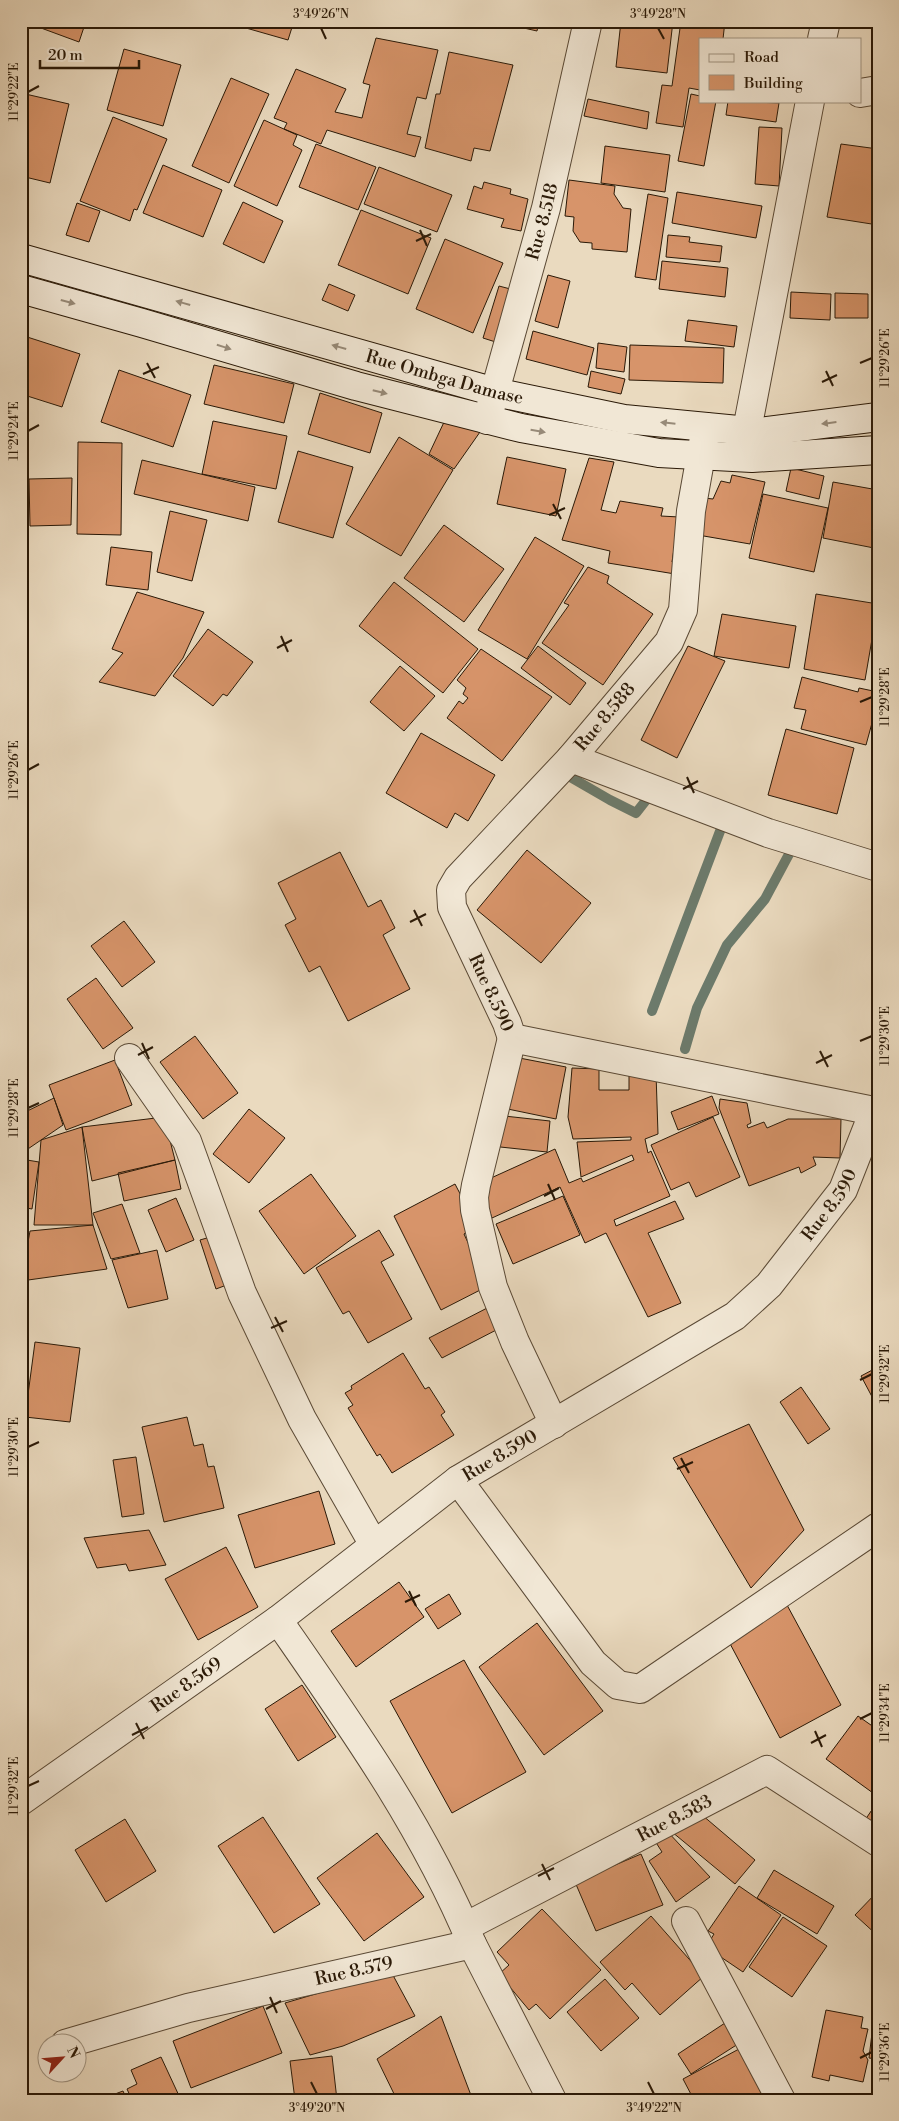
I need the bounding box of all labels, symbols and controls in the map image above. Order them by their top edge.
text: 3°49'26"N [293,7,349,22]
text: 3°49'28"N [630,7,686,22]
scale bar [40,38,139,70]
legend [699,38,862,102]
text: 20 m [48,46,83,65]
text: Road [744,48,779,67]
text: 11°29'22"E [7,63,22,121]
text: Building [743,74,803,93]
street label: Rue 8.518 [521,181,563,263]
one-way arrow [176,298,191,306]
one-way arrow [61,299,76,307]
text: 11°29'26"E [878,328,893,388]
one-way arrow [332,343,347,351]
one-way arrow [217,344,232,352]
street label: Rue Ombga Damase [363,344,526,409]
one-way arrow [373,389,388,397]
text: 11°29'24"E [7,402,22,461]
one-way arrow [659,419,675,427]
one-way arrow [821,419,837,427]
one-way arrow [531,428,547,436]
text: 11°29'28"E [878,667,893,727]
street label: Rue 8.588 [570,678,640,756]
text: 11°29'26"E [7,740,22,800]
street label: Rue 8.590 [463,950,519,1036]
text: 11°29'30"E [878,1006,893,1066]
text: 11°29'28"E [7,1078,22,1138]
street label: Rue 8.590 [796,1165,862,1246]
text: 11°29'32"E [878,1345,893,1403]
text: 11°29'30"E [7,1417,22,1477]
street label: Rue 8.590 [458,1424,542,1486]
street label: Rue 8.569 [146,1652,227,1718]
text: 11°29'34"E [878,1684,893,1742]
text: 11°29'32"E [7,1757,22,1815]
street label: Rue 8.583 [633,1789,716,1847]
street label: Rue 8.579 [312,1951,395,1991]
text: 11°29'36"E [878,2023,893,2081]
north arrow [38,2034,88,2084]
text: N [62,2044,83,2062]
text: 3°49'20"N [289,2101,345,2116]
text: 3°49'22"N [626,2101,682,2116]

